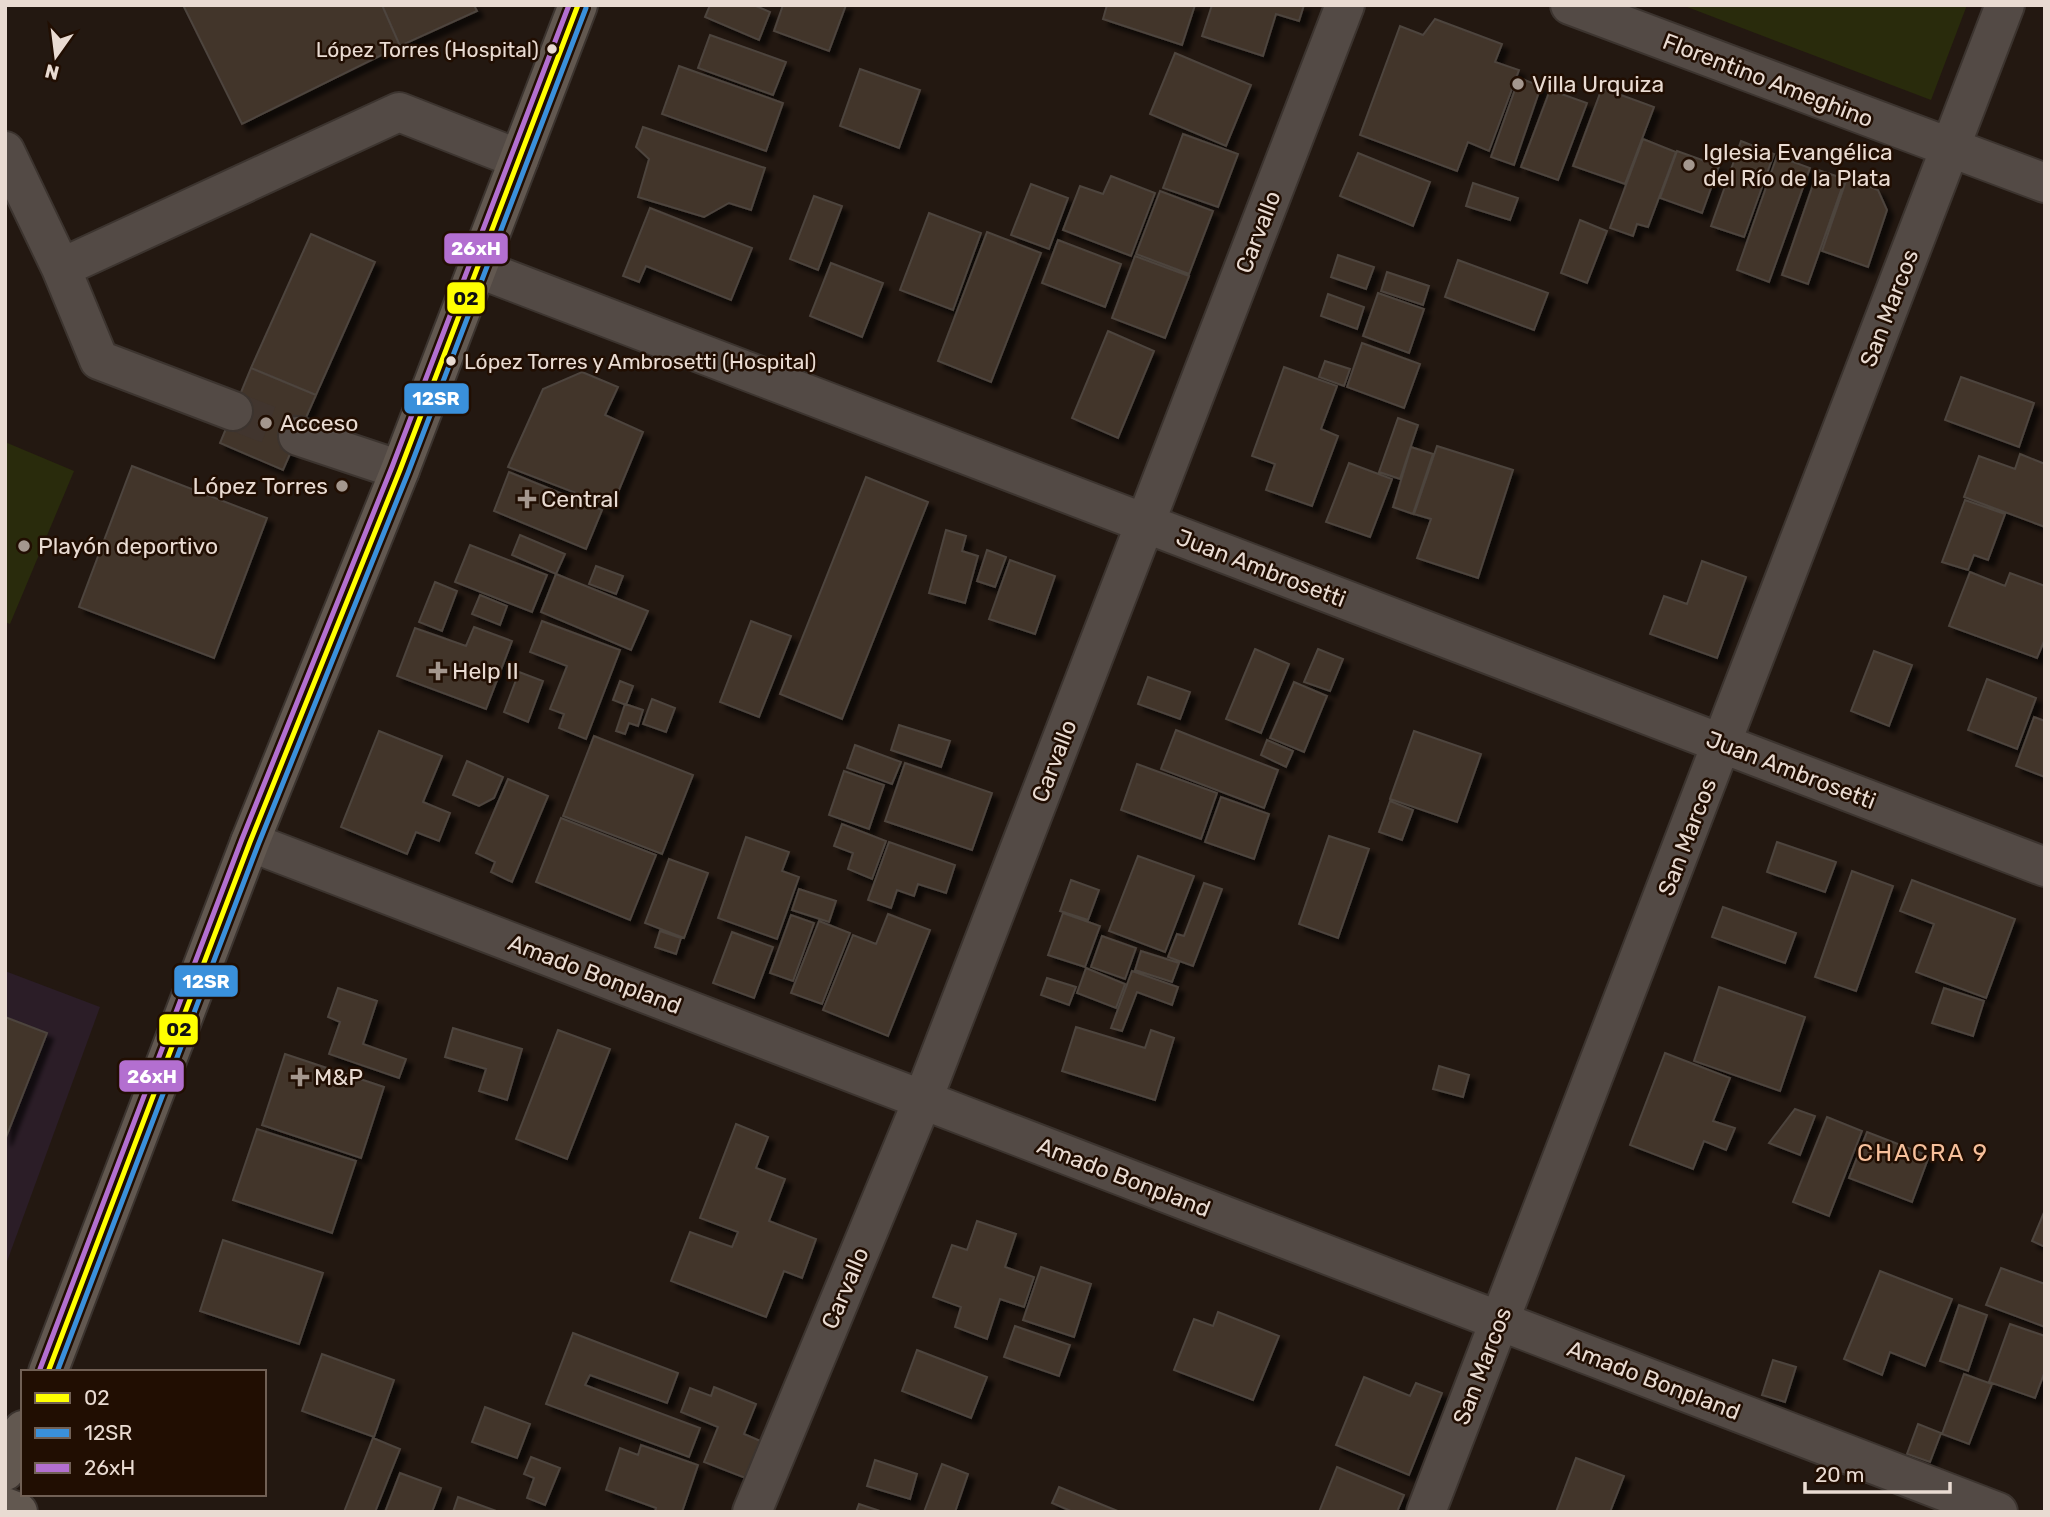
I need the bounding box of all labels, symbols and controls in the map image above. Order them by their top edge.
north arrow [21,21,91,91]
street label: Florentino Ameghino [1659,27,1877,133]
place label: López Torres (Hospital) [316,37,539,62]
marker: López Torres (Hospital) [545,42,559,56]
text: N [43,59,61,85]
place label: Villa Urquiza [1532,70,1664,98]
marker: Villa Urquiza [1510,76,1526,92]
place label: Iglesia Evangélica del Río de la Plata [1703,138,1893,192]
marker: Iglesia Evangélica del Río de la Plata [1681,157,1697,173]
street label: Carvallo [1230,187,1286,277]
line badge: 26xH [443,232,509,265]
text: 26xH [451,237,501,260]
street label: San Marcos [1854,245,1924,371]
line badge: 02 [446,281,486,315]
text: 02 [453,287,479,310]
place label: López Torres y Ambrosetti (Hospital) [464,349,816,374]
marker: López Torres y Ambrosetti (Hospital) [444,354,458,368]
line badge: 12SR [403,382,470,415]
text: 12SR [412,387,460,410]
place label: Acceso [280,409,358,437]
marker: Acceso [258,415,274,431]
place label: López Torres [193,472,328,500]
marker: López Torres [334,478,350,494]
place label: Central [541,485,619,513]
marker: Central [519,491,535,507]
street label: Juan Ambrosetti [1172,523,1350,613]
place label: Playón deportivo [38,532,218,560]
marker: Playón deportivo [16,538,32,554]
place label: Help II [452,657,519,685]
marker: Help II [430,663,446,679]
street label: Carvallo [1026,716,1082,806]
street label: Juan Ambrosetti [1702,725,1880,815]
street label: San Marcos [1652,774,1722,900]
street label: Amado Bonpland [504,928,686,1020]
line badge: 12SR [173,964,239,998]
text: 12SR [182,970,230,993]
line badge: 02 [158,1013,199,1046]
text: 02 [166,1018,192,1041]
line badge: 26xH [118,1059,185,1093]
place label: M&P [314,1063,363,1091]
text: 26xH [127,1065,177,1088]
marker: M&P [292,1069,308,1085]
street label: Amado Bonpland [1033,1131,1215,1223]
district label: CHACRA 9 [1857,1139,1989,1167]
street label: Carvallo [815,1243,875,1333]
street label: San Marcos [1447,1303,1517,1429]
street label: Amado Bonpland [1563,1334,1745,1426]
legend [21,1370,266,1496]
text: 02 [84,1385,110,1410]
text: 12SR [84,1420,132,1445]
scale bar [1805,1450,1950,1494]
text: 26xH [84,1455,135,1480]
text: 20 m [1815,1462,1864,1487]

